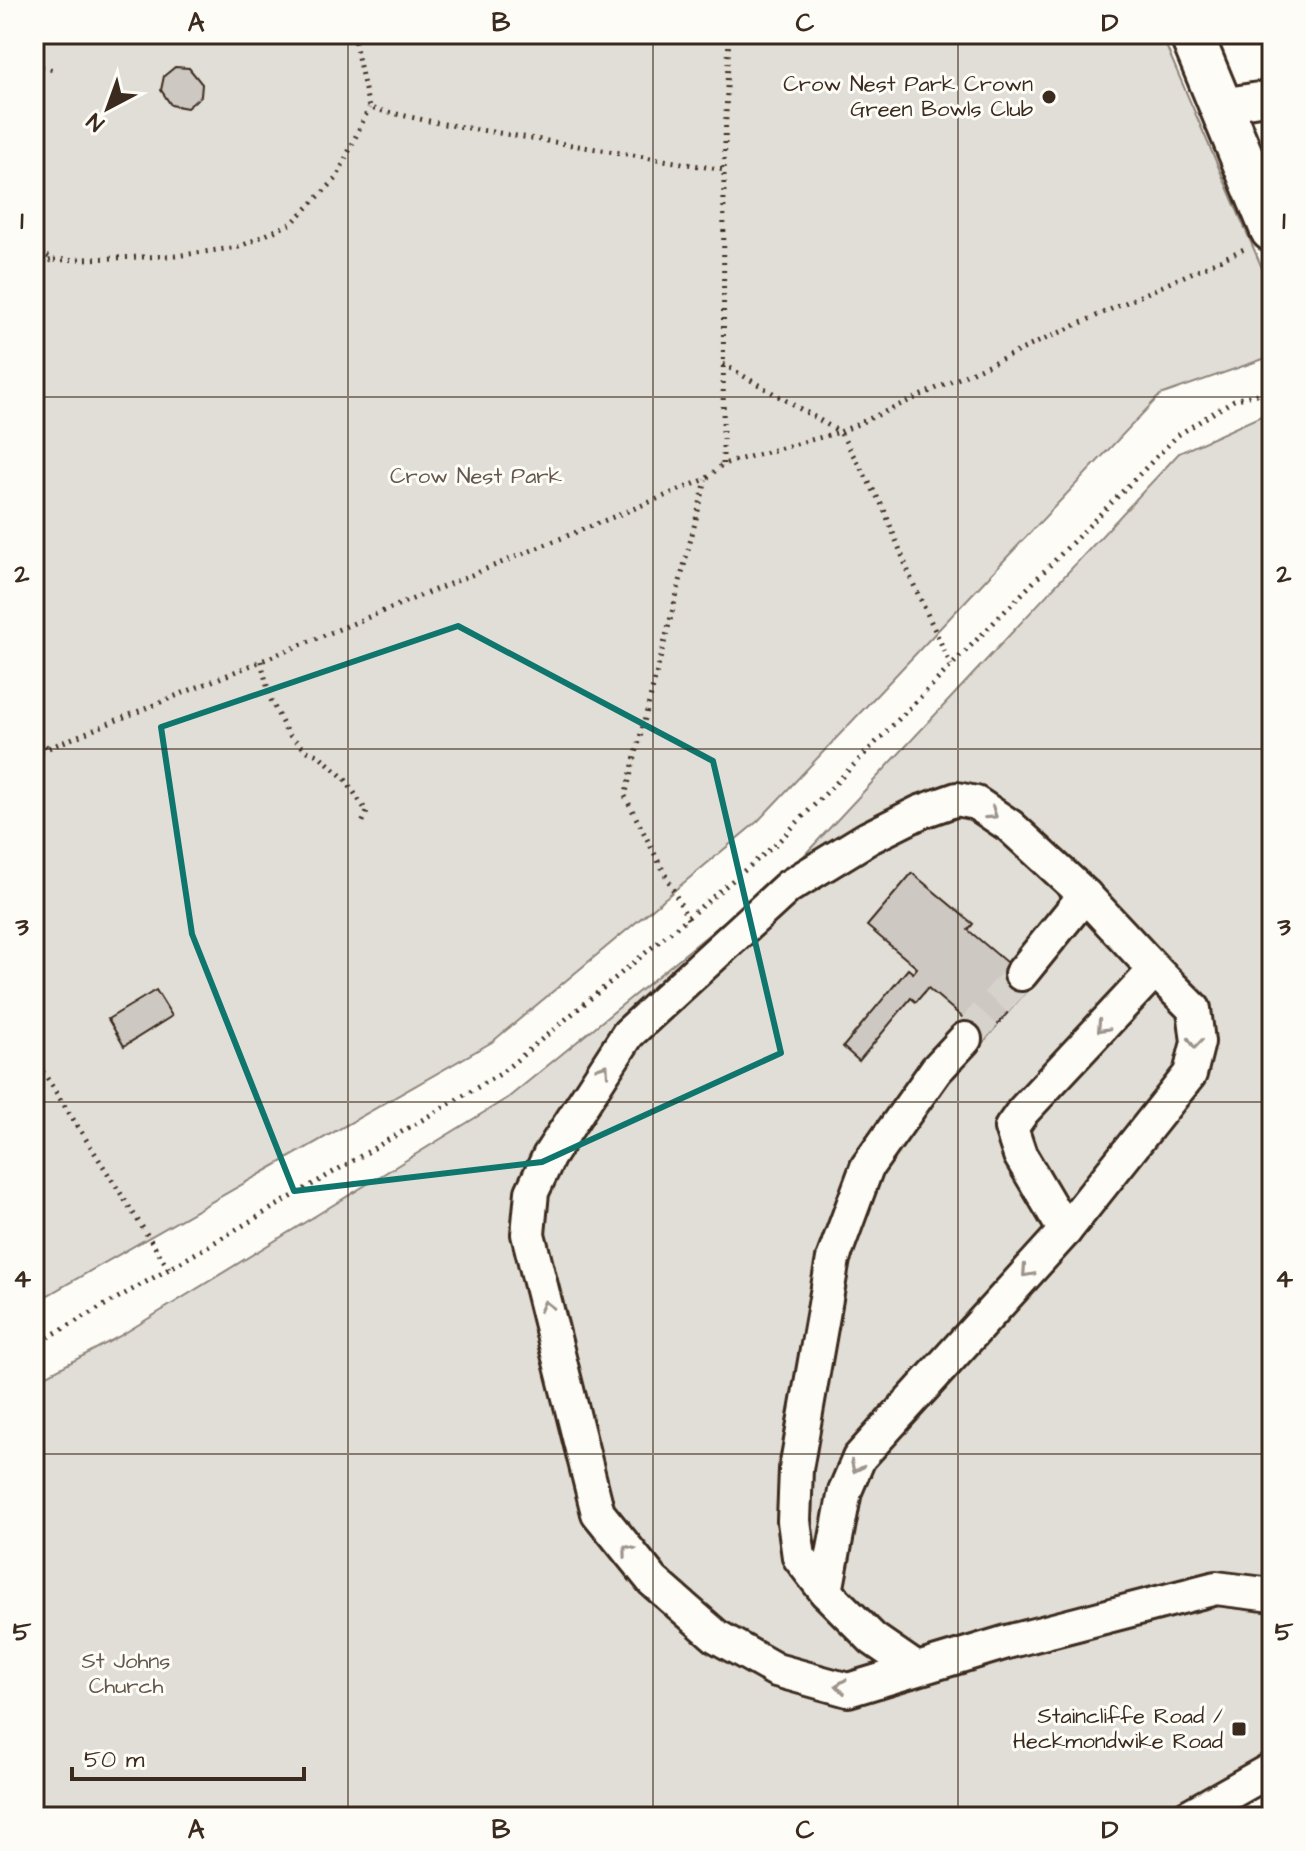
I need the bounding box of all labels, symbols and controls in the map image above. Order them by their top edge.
text: A [188,5,205,41]
text: B [492,5,511,41]
text: C [796,5,815,41]
text: D [1102,5,1119,41]
north arrow [68,68,148,148]
place label: Crow Nest Park Crown Green Bowls Club [783,69,1033,125]
marker: Crow Nest Park Crown Green Bowls Club [1040,88,1058,106]
text: N [80,106,111,138]
text: 1 [20,203,24,239]
text: 1 [1282,203,1286,239]
park label: Crow Nest Park [390,461,562,492]
text: 2 [14,556,30,592]
text: 2 [1276,556,1292,592]
one-way arrow [983,804,998,819]
text: 3 [14,909,29,945]
text: 3 [1276,909,1291,945]
one-way arrow [1097,1018,1111,1033]
one-way arrow [1187,1037,1204,1050]
one-way arrow [595,1063,610,1078]
text: 4 [13,1261,31,1297]
text: 4 [1275,1261,1293,1297]
one-way arrow [1023,1263,1037,1278]
one-way arrow [539,1300,556,1314]
one-way arrow [850,1458,866,1473]
one-way arrow [623,1544,638,1559]
text: 5 [13,1614,32,1650]
text: 5 [1275,1614,1294,1650]
park label: St Johns Church [82,1646,170,1702]
one-way arrow [834,1678,847,1695]
place label: Staincliffe Road / Heckmondwike Road [1013,1701,1223,1757]
marker: Staincliffe Road / Heckmondwike Road [1230,1720,1248,1738]
scale bar [72,1731,304,1781]
text: 50 m [84,1743,145,1777]
text: A [188,1812,205,1848]
text: B [492,1812,511,1848]
text: C [796,1812,815,1848]
text: D [1102,1812,1119,1848]

